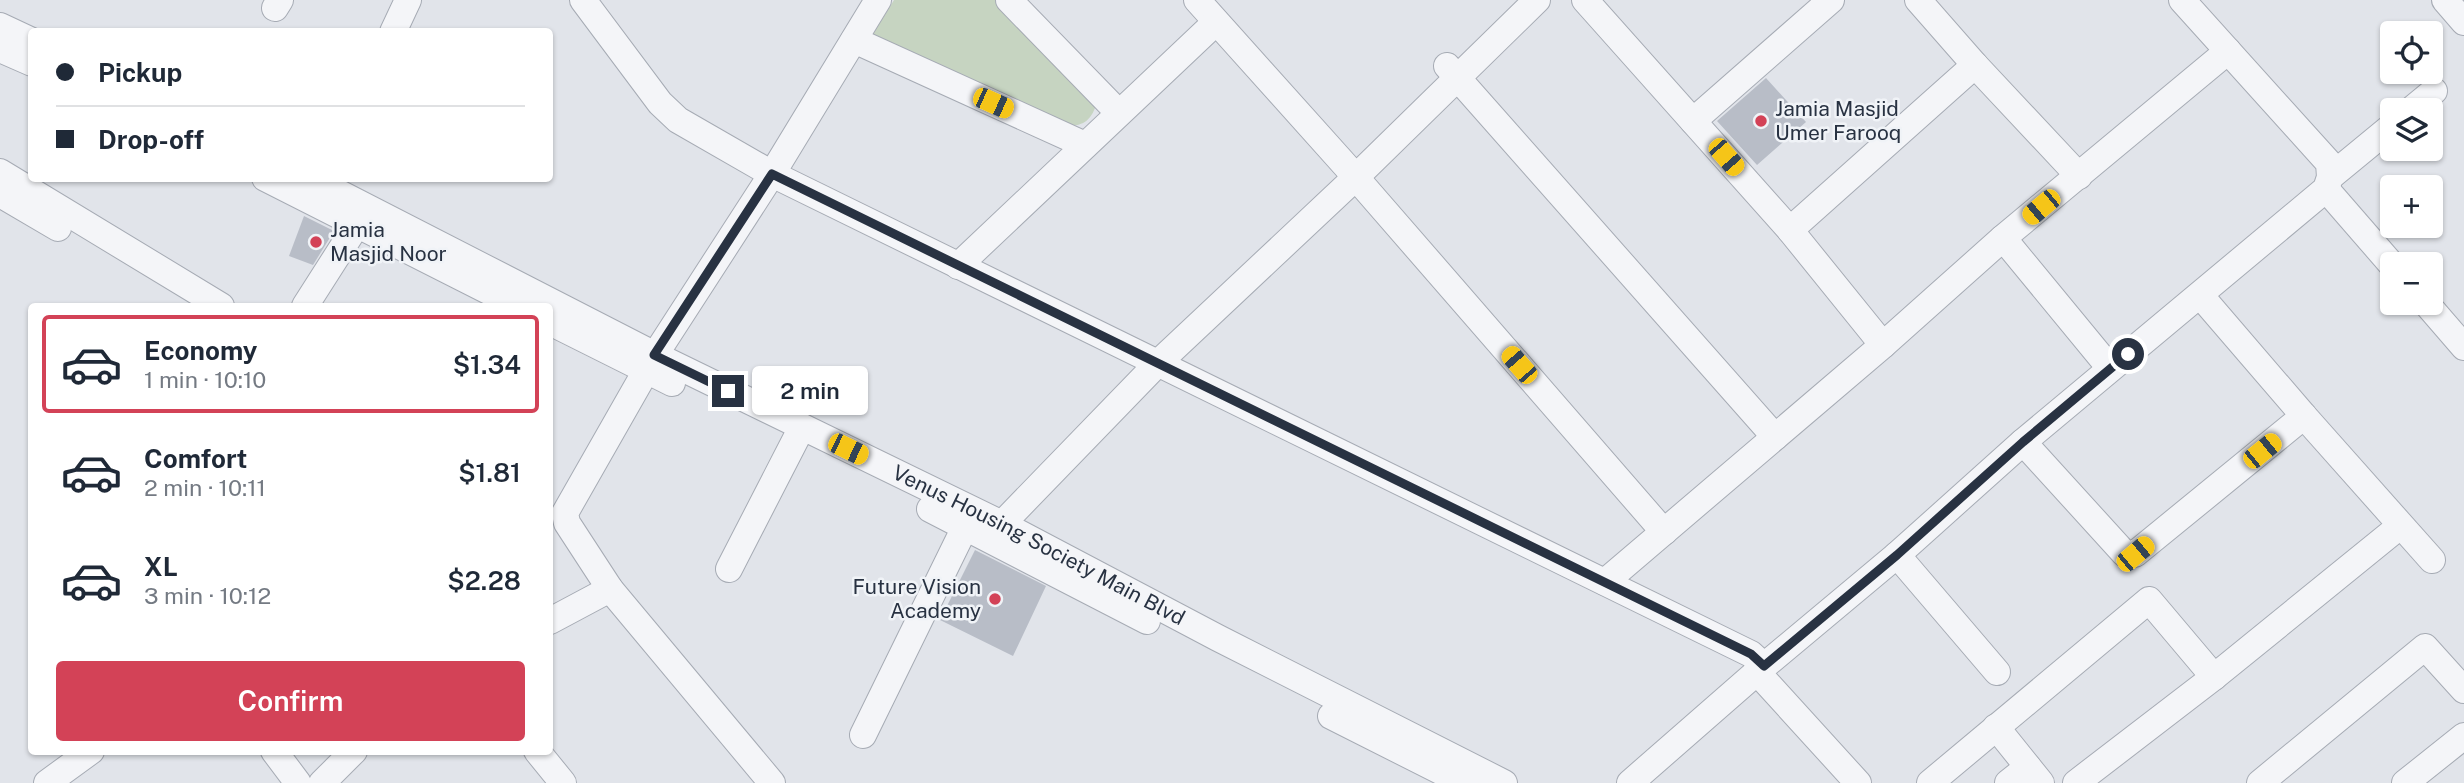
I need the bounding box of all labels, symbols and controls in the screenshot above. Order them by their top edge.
map controls [2380,21,2443,315]
button: locate [2380,21,2443,84]
text: Pickup [98,57,182,88]
car [970,85,1017,121]
place label: Jamia Masjid Umer Farooq [1775,96,1901,145]
button: layers [2380,98,2443,161]
marker: Jamia Masjid Umer Farooq [1753,113,1769,129]
text: Drop-off [98,124,204,155]
car [1705,134,1748,180]
button: + [2380,175,2443,238]
car [2019,185,2064,229]
place label: Jamia Masjid Noor [330,217,447,266]
marker: Jamia Masjid Noor [308,234,324,250]
button: − [2380,252,2443,315]
icon: car [60,333,123,396]
text: Economy [144,335,257,366]
route start [2112,338,2144,370]
car [1498,342,1541,388]
text: $1.34 [453,349,521,380]
text: 1 min · 10:10 [144,366,266,393]
callout: 2 min [752,366,868,416]
route end [712,375,744,407]
text: 2 min [780,377,840,404]
car [825,430,872,468]
car [2240,430,2285,472]
icon: car [60,441,123,504]
text: Comfort [144,443,247,474]
text: $1.81 [458,457,521,488]
street label: Venus Housing Society Main Blvd [888,460,1189,630]
text: 2 min · 10:11 [144,474,266,501]
car [2113,532,2158,576]
icon: car [60,549,123,612]
text: XL [144,551,178,582]
text: $2.28 [447,565,521,596]
place label: Future Vision Academy [853,574,981,623]
text: 3 min · 10:12 [144,582,271,609]
marker: Future Vision Academy [987,591,1003,607]
button: Confirm [56,661,525,741]

